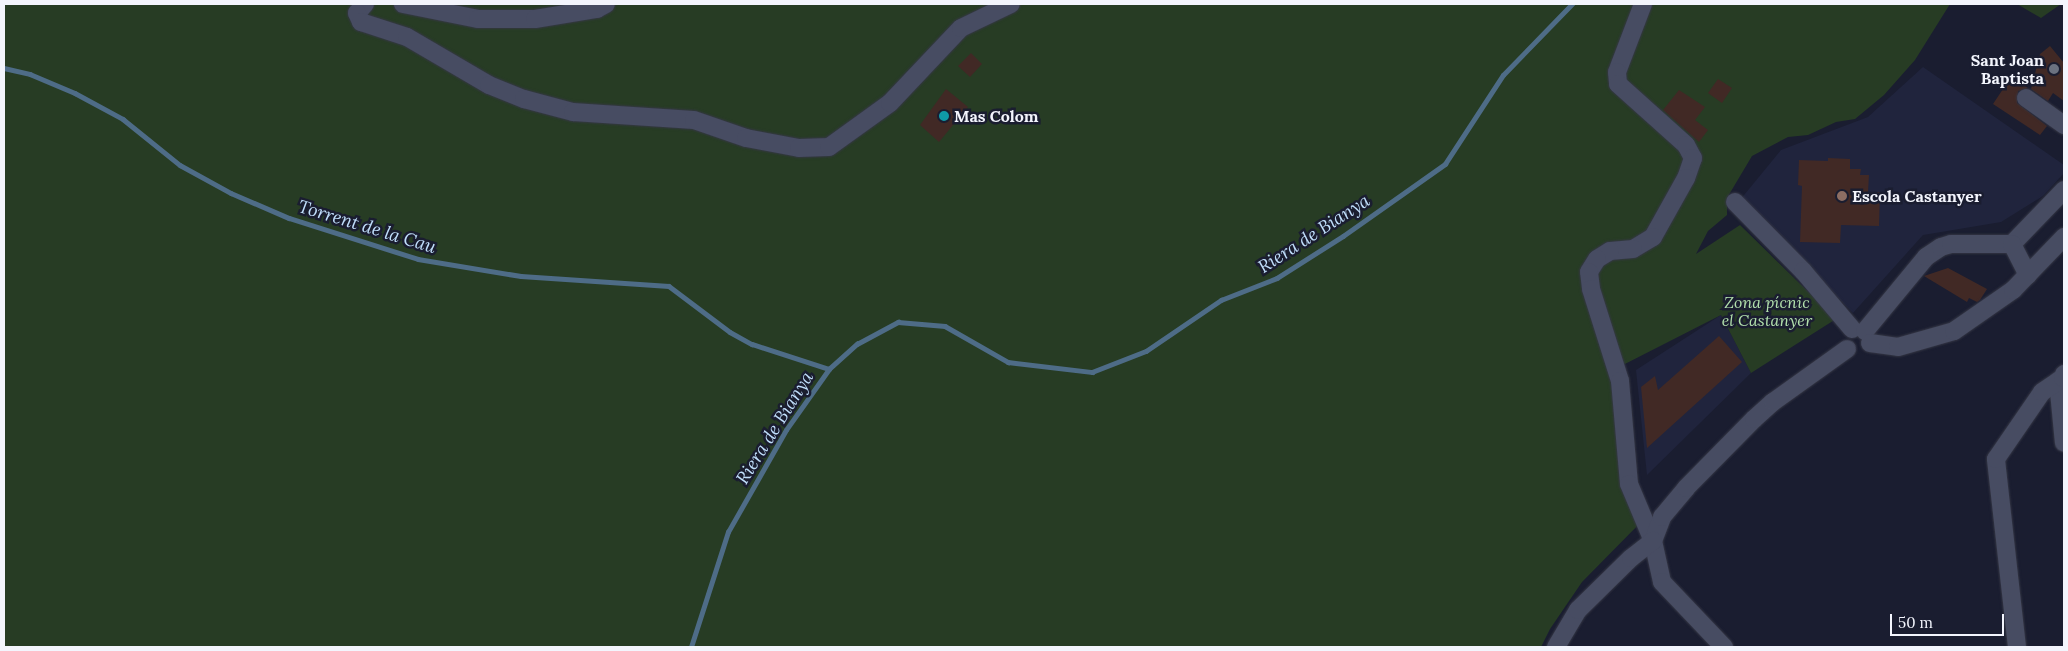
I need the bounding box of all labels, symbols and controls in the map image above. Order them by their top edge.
place label: Sant Joan Baptista [1971,50,2044,88]
marker: Sant Joan Baptista [2048,63,2060,75]
place label: Mas Colom [954,106,1039,126]
marker: Mas Colom [938,110,950,122]
place label: Escola Castanyer [1852,186,1982,206]
water label: Riera de Bianya [1254,190,1374,278]
marker: Escola Castanyer [1836,190,1848,202]
water label: Torrent de la Cau [295,196,439,258]
park label: Zona pícnic el Castanyer [1722,292,1812,330]
water label: Riera de Bianya [732,368,818,488]
scale bar [1893,604,2007,636]
text: 50 m [1898,613,1933,632]

